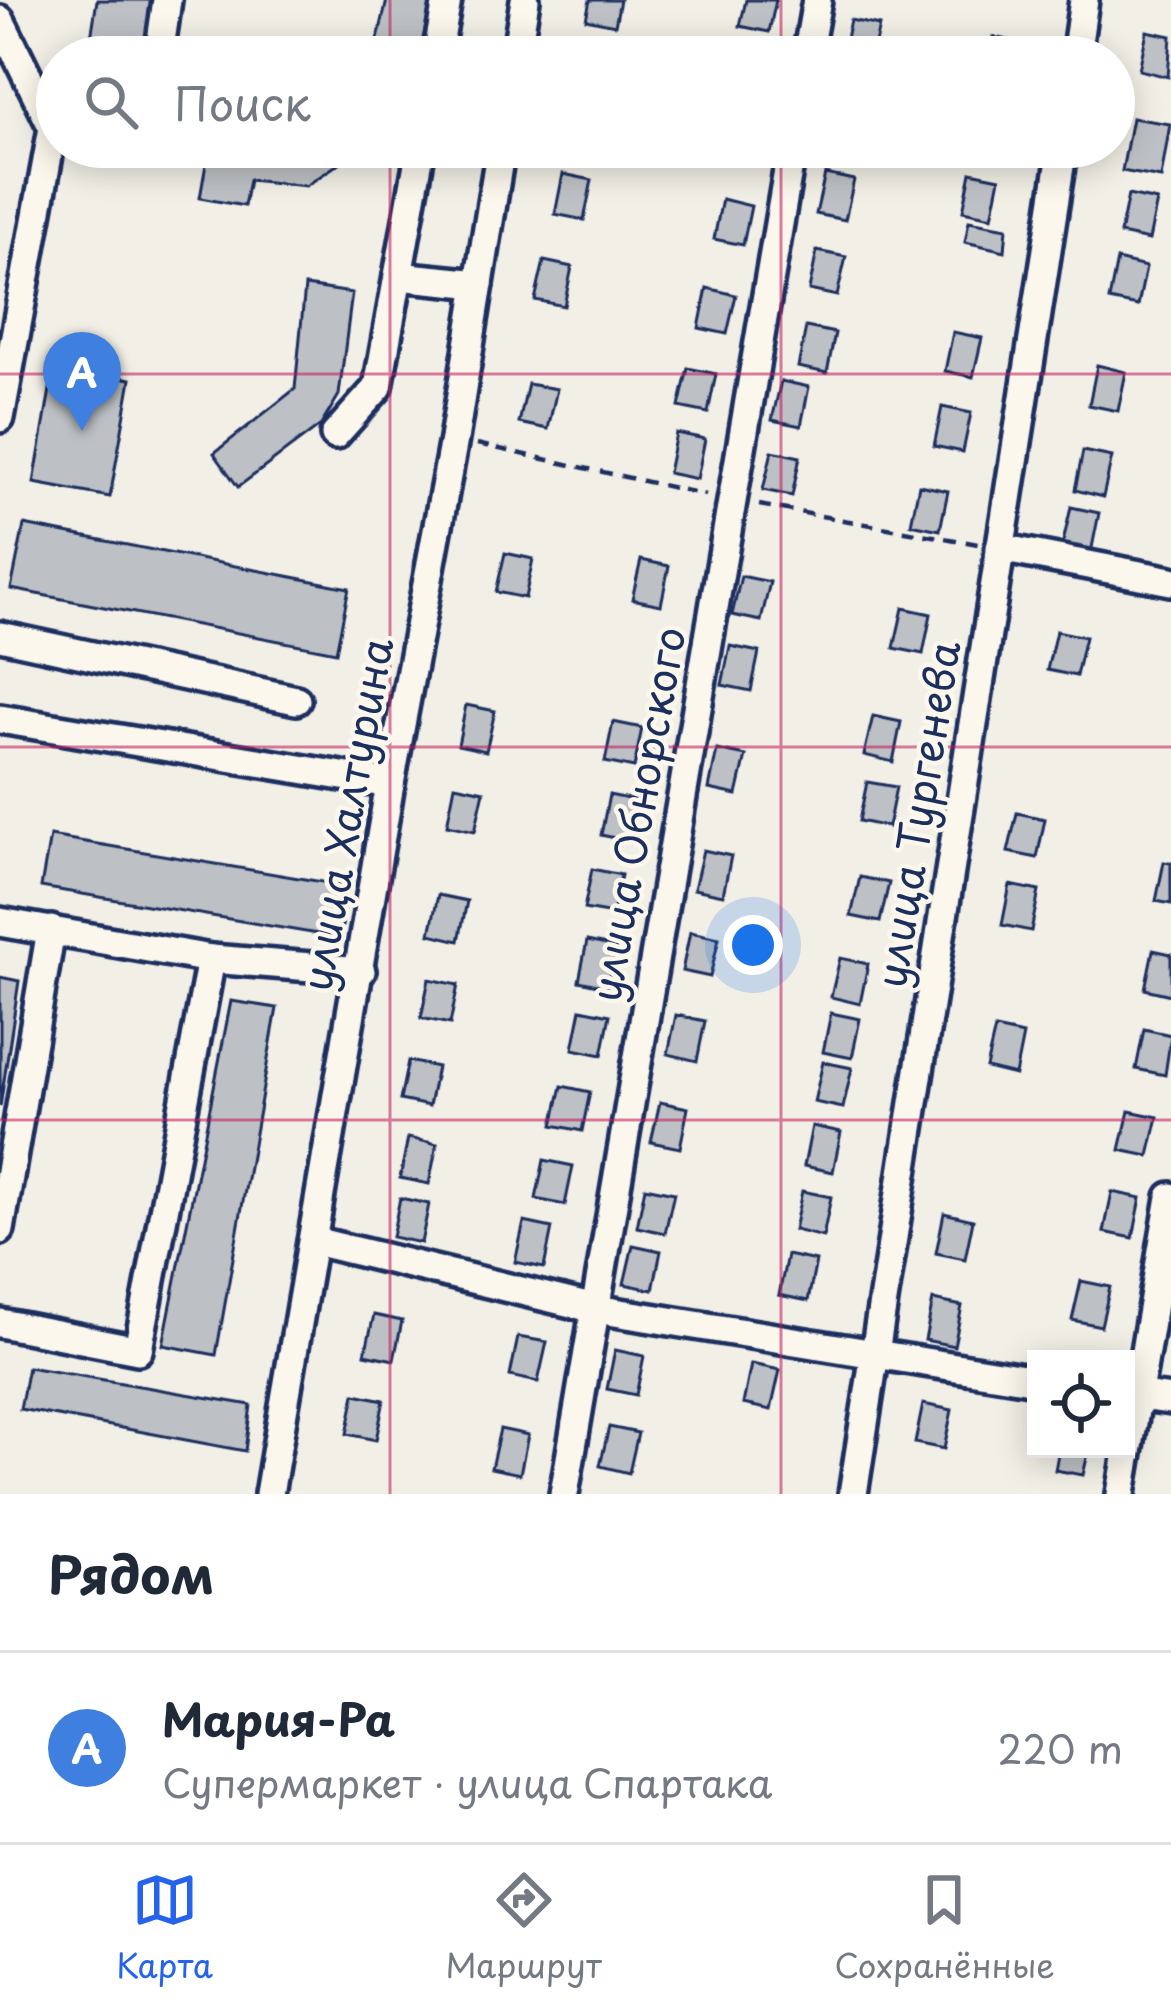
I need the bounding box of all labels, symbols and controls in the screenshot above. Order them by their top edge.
search box [36,36,1135,168]
text: Поиск [174,68,311,136]
icon: search [78,69,144,135]
pin: A [43,332,121,431]
street label: улица Обнорского [572,622,700,1006]
street label: улица Халтурина [283,632,407,996]
street label: улица Тургенева [857,636,975,992]
your location [723,915,783,975]
map controls [1027,1350,1135,1458]
button: locate [1027,1350,1135,1458]
text: Рядом [48,1534,214,1611]
text: Мария-Ра [162,1684,395,1752]
text: A [72,1718,102,1777]
text: 220 m [998,1718,1123,1777]
text: Супермаркет · улица Спартака [162,1752,772,1811]
tab: Карта [116,1867,213,1989]
tab: Маршрут [446,1867,602,1989]
tab: Сохранённые [834,1867,1055,1989]

